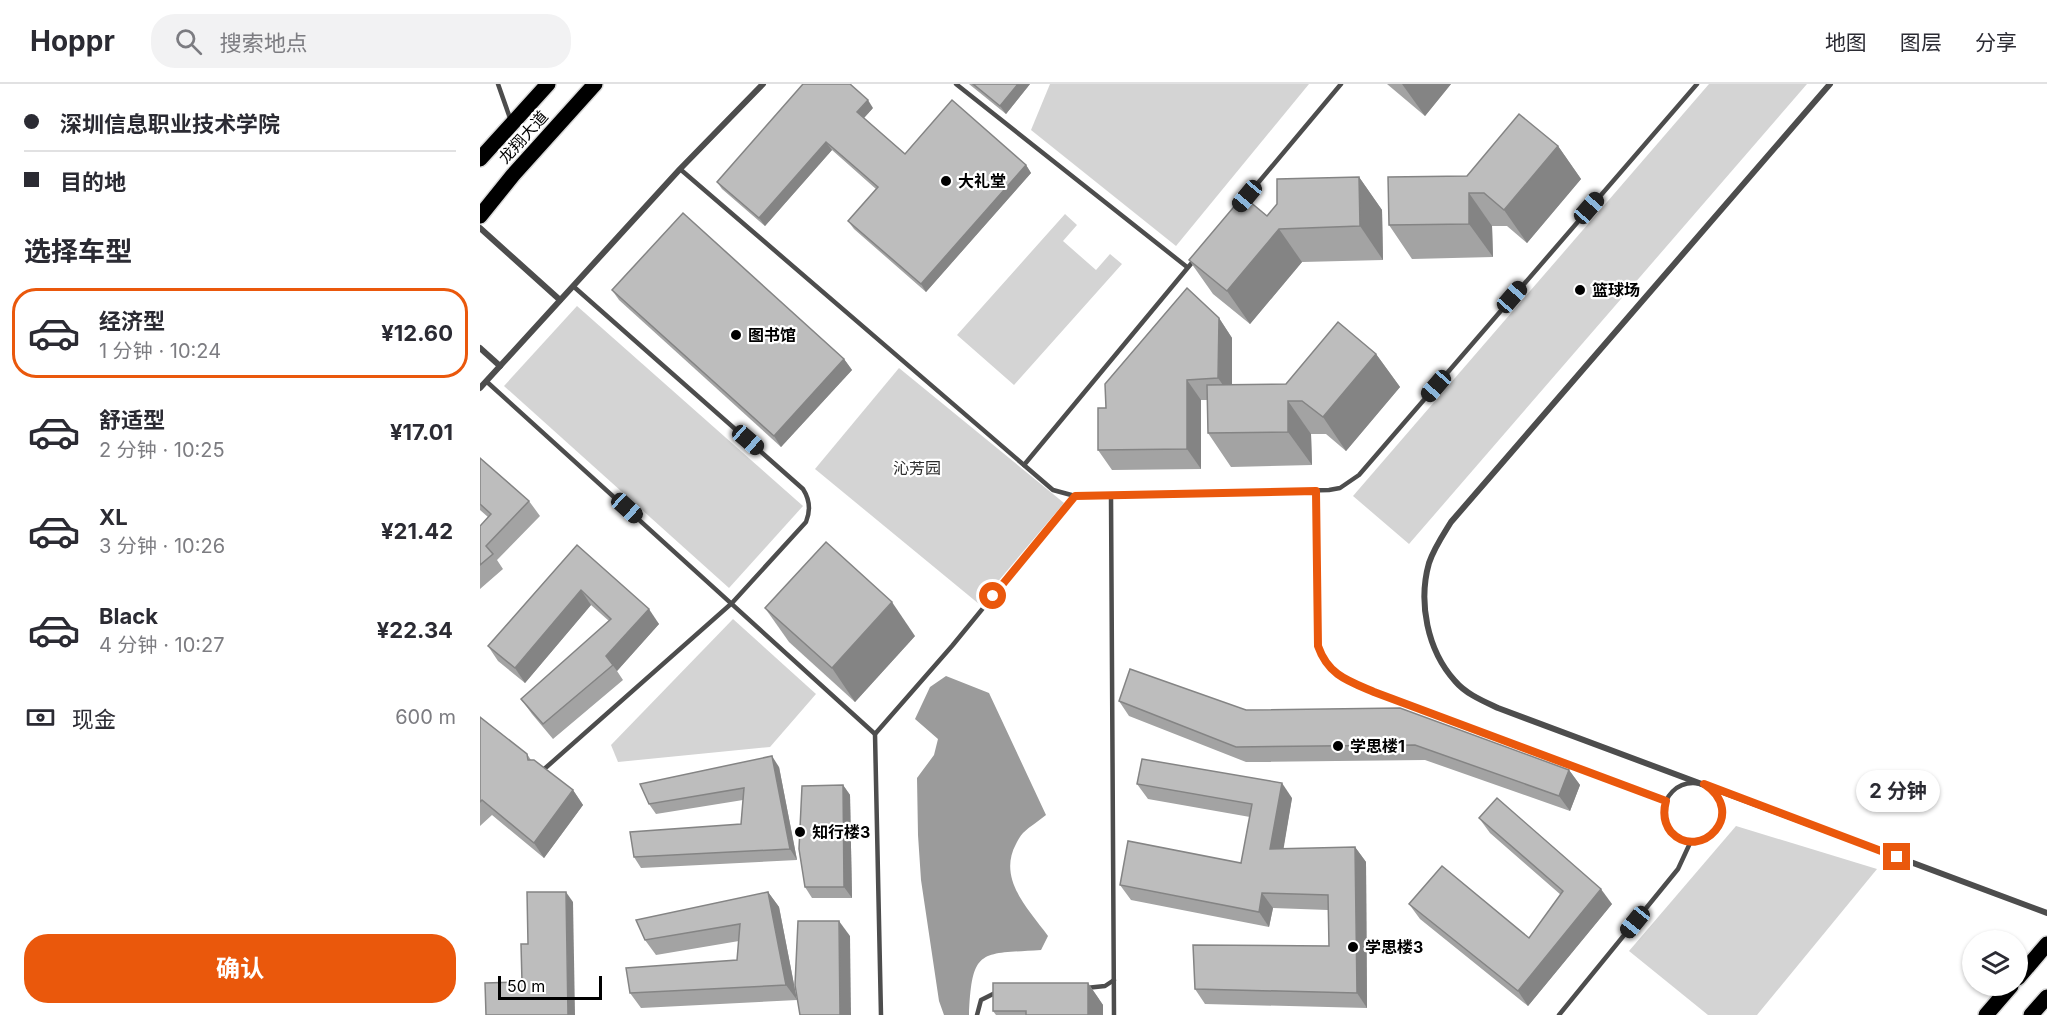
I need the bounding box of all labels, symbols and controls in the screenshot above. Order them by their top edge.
search box [151,14,571,68]
text: Hoppr [30,24,115,58]
icon: search [172,25,205,58]
text: 搜索地点 [220,30,308,56]
text: 地图 [1825,30,1867,55]
text: 图层 [1900,30,1942,55]
text: 分享 [1975,30,2017,55]
street label: 龙翔大道 [494,107,552,167]
text: 深圳信息职业技术学院 [60,111,280,137]
text: 目的地 [60,169,126,195]
place label: 大礼堂 [958,171,1006,191]
marker: 大礼堂 [939,174,953,188]
car [1229,176,1265,216]
car [1570,189,1608,227]
text: 选择车型 [24,235,132,268]
car [1493,278,1531,316]
place label: 篮球场 [1592,280,1640,300]
marker: 篮球场 [1573,283,1587,297]
icon: car [27,306,81,360]
text: 经济型 [99,308,165,334]
text: ¥12.60 [381,320,453,346]
place label: 图书馆 [748,325,796,345]
marker: 图书馆 [729,328,743,342]
text: 1 分钟 · 10:24 [99,339,221,363]
car [1417,367,1455,405]
icon: car [27,405,81,459]
text: 舒适型 [99,407,165,433]
text: ¥17.01 [390,419,453,445]
car [729,421,767,459]
text: 2 分钟 · 10:25 [99,438,225,462]
park label: 沁芳园 [893,458,941,478]
car [608,489,646,527]
icon: car [27,504,81,558]
text: XL [99,504,128,530]
text: ¥21.42 [381,518,453,544]
text: 3 分钟 · 10:26 [99,534,225,558]
route start [979,582,1006,609]
icon: car [27,603,81,657]
text: Black [99,603,158,629]
text: ¥22.34 [377,617,453,643]
text: 4 分钟 · 10:27 [99,633,225,657]
icon: cash [24,701,57,734]
text: 600 m [395,705,456,729]
text: 现金 [72,706,116,732]
place label: 学思楼1 [1350,736,1405,756]
marker: 学思楼1 [1331,739,1345,753]
callout: 2 分钟 [1855,770,1939,812]
text: 2 分钟 [1869,779,1927,803]
place label: 知行楼3 [812,822,870,842]
marker: 知行楼3 [793,825,807,839]
route end [1883,843,1910,870]
car [1617,902,1653,942]
map controls [1962,930,2028,996]
button: layers [1962,930,2028,996]
button: 确认 [24,934,456,1003]
place label: 学思楼3 [1365,937,1423,957]
marker: 学思楼3 [1346,940,1360,954]
scale bar [498,973,602,1000]
text: 50 m [507,976,545,996]

